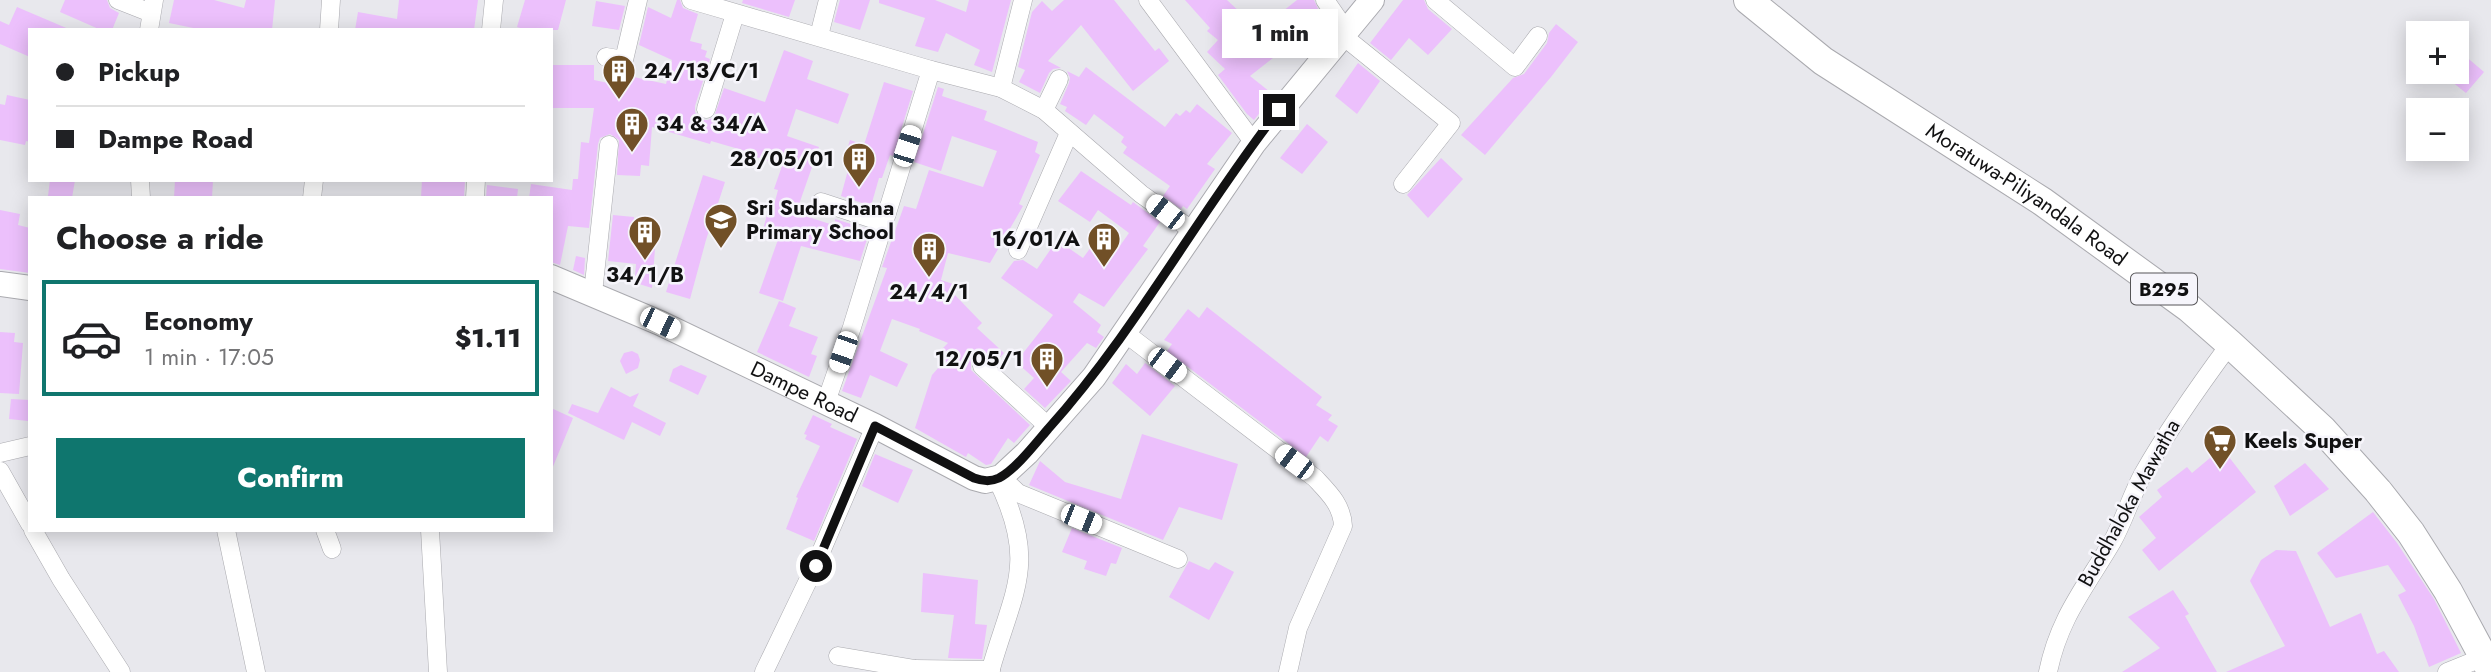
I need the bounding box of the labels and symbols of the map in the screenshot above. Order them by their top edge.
callout: 1 min [1221,8,1337,57]
building icon: 24/13/C/1 [600,52,638,101]
place label: 24/13/C/1 [644,56,759,86]
route end [1263,94,1295,126]
building icon: 34 & 34/A [613,105,651,154]
place label: 34 & 34/A [656,109,766,139]
street label: Moratuwa-Piliyandala Road [1920,116,2133,273]
car [891,123,924,169]
building icon: 28/05/01 [840,140,878,189]
place label: 28/05/01 [730,144,834,174]
car [1142,191,1189,233]
place label: Sri Sudarshana Primary School [746,193,894,247]
school or university icon: Sri Sudarshana Primary School [702,201,740,250]
building icon: 34/1/B [626,213,664,262]
building icon: 16/01/A [1085,220,1123,269]
place label: 16/01/A [992,224,1081,254]
building icon: 24/4/1 [910,230,948,279]
place label: 34/1/B [606,260,684,290]
road number: B295 [2131,274,2197,304]
place label: 24/4/1 [889,277,969,307]
car [637,304,684,342]
car [827,329,860,375]
building icon: 12/05/1 [1028,340,1066,389]
place label: 12/05/1 [935,344,1023,374]
car [1144,344,1191,386]
street label: Dampe Road [746,354,862,430]
street label: Buddhaloka Mawatha [2070,414,2188,592]
supermarket icon: Keels Super [2201,422,2239,471]
place label: Keels Super [2244,426,2363,456]
car [1271,441,1318,483]
car [1058,501,1105,537]
route start [800,550,832,582]

